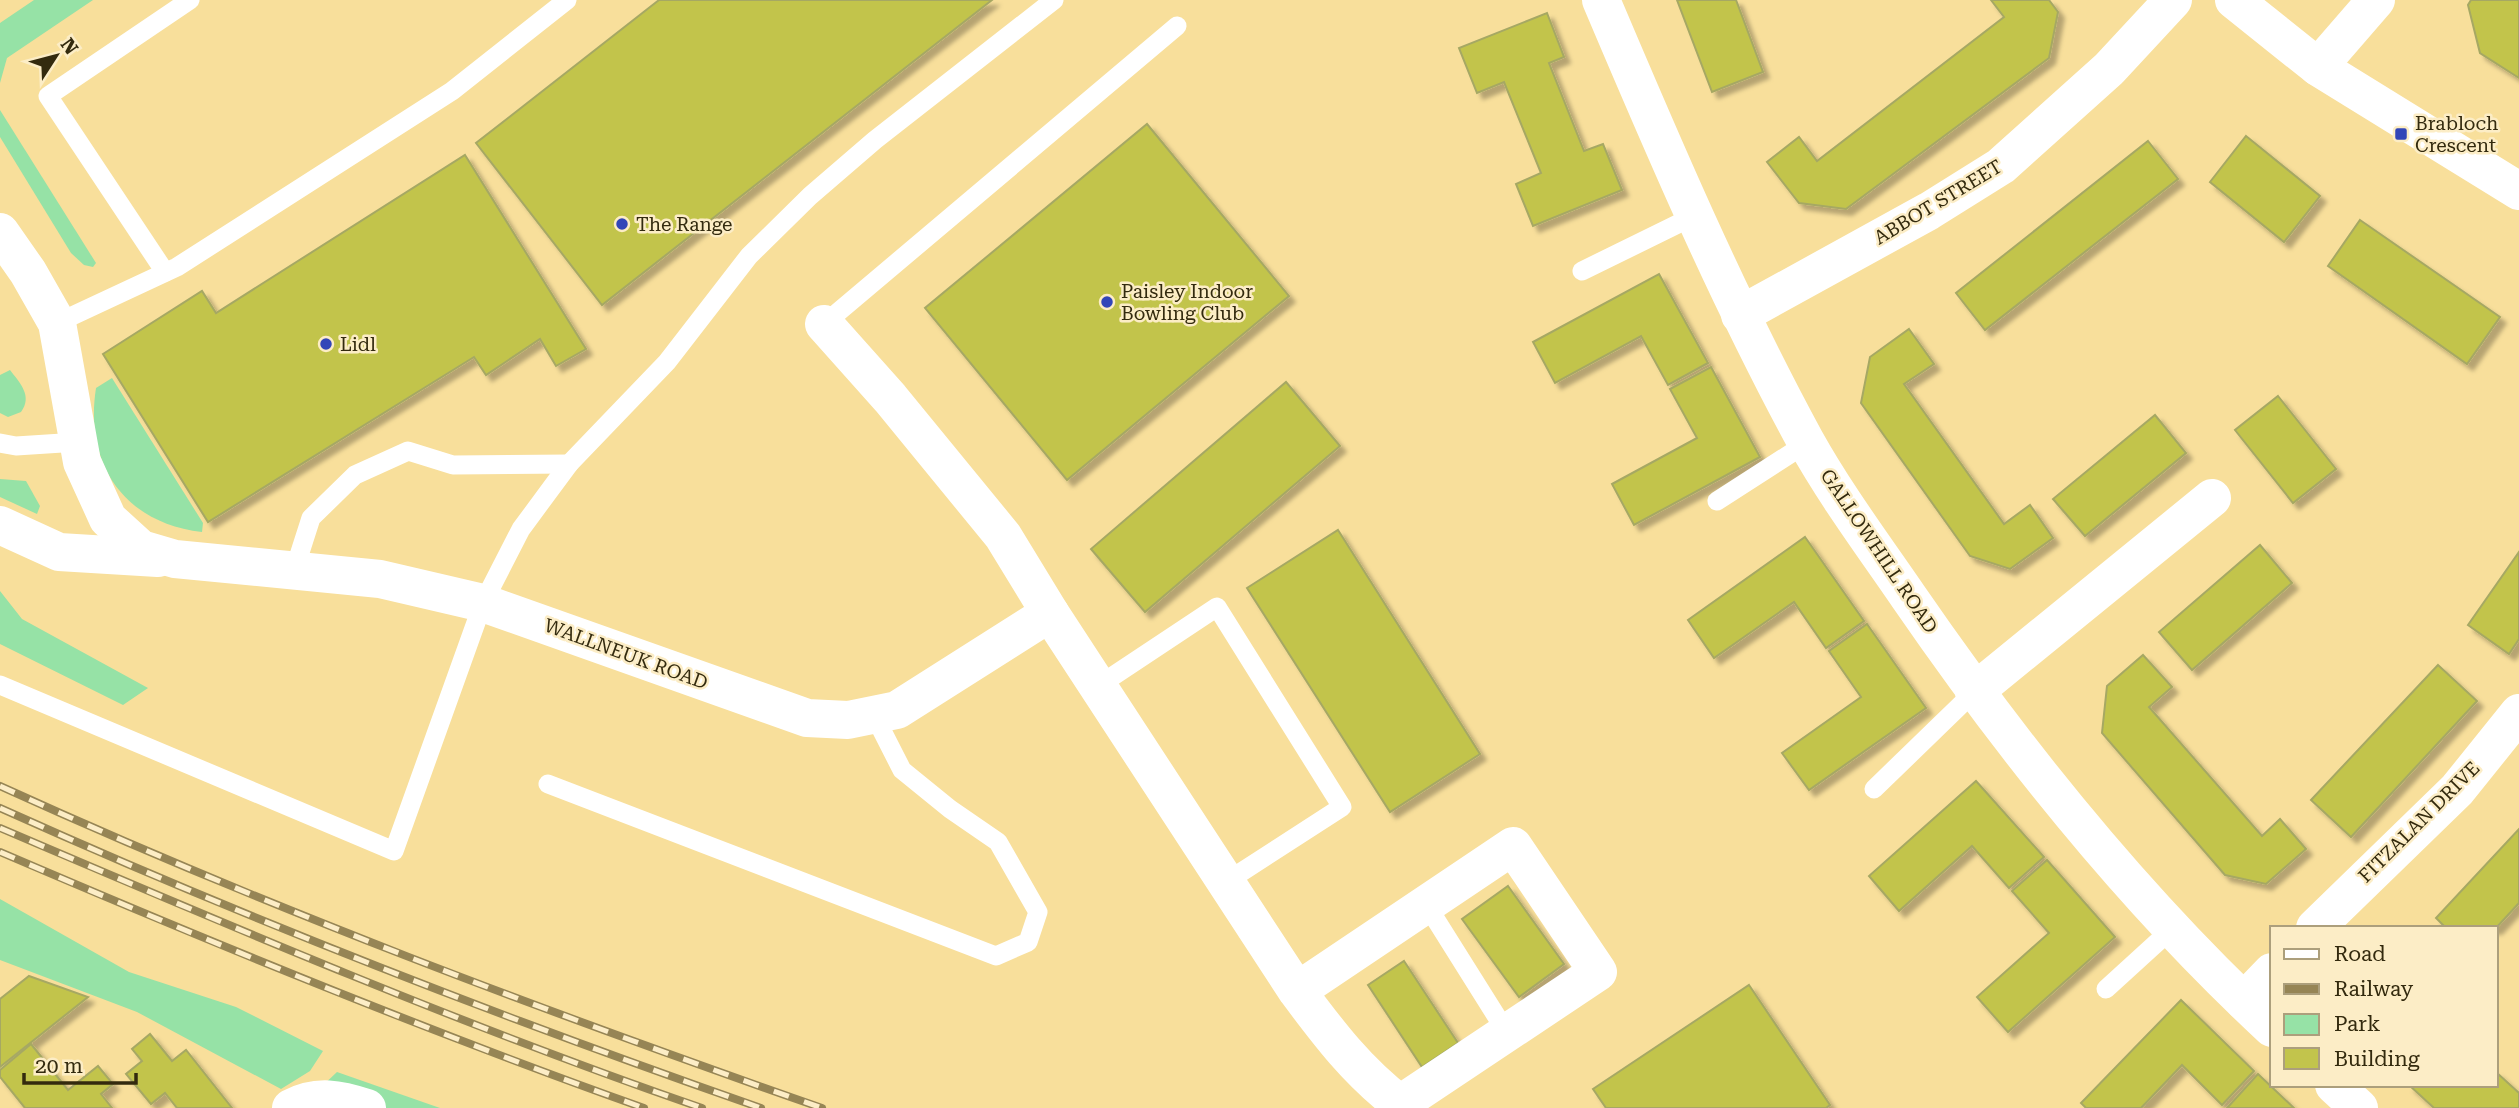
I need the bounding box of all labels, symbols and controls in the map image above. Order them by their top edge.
north arrow [21,21,91,91]
text: N [56,34,83,59]
place label: Brabloch Crescent [2415,112,2498,157]
marker: Brabloch Crescent [2393,126,2409,142]
street label: ABBOT STREET [1870,155,2006,249]
place label: The Range [636,213,733,236]
marker: The Range [614,216,630,232]
place label: Paisley Indoor Bowling Club [1121,280,1253,325]
marker: Paisley Indoor Bowling Club [1099,294,1115,310]
place label: Lidl [340,333,376,356]
marker: Lidl [318,336,334,352]
street label: GALLOWHILL ROAD [1816,465,1942,637]
street label: WALLNEUK ROAD [541,614,711,694]
street label: FITZALAN DRIVE [2354,757,2484,887]
legend [2270,926,2498,1087]
text: Road [2334,942,2386,966]
text: Railway [2334,977,2414,1001]
text: Park [2334,1012,2380,1036]
scale bar [24,1042,136,1086]
text: Building [2334,1047,2420,1071]
text: 20 m [35,1054,83,1078]

